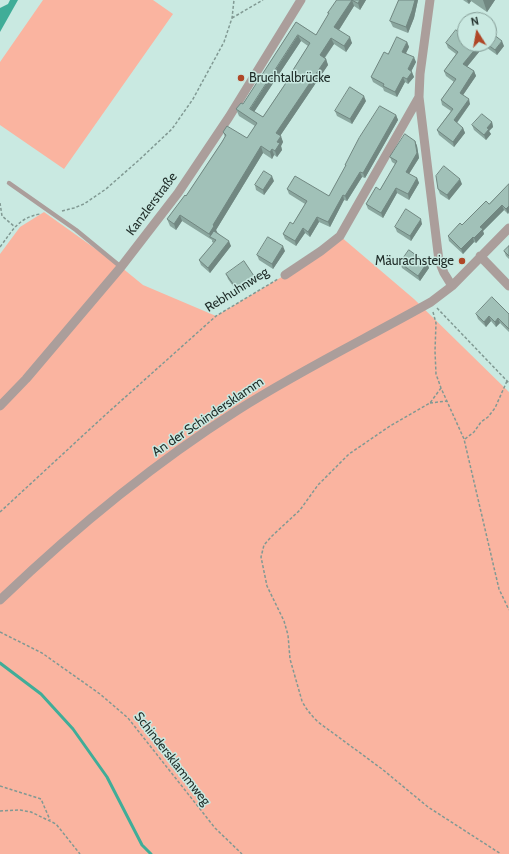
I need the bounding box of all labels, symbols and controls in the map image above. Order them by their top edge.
north arrow [457,12,497,52]
text: N [470,14,480,29]
place label: Bruchtalbrücke [249,70,330,86]
marker: Bruchtalbrücke [236,73,246,83]
street label: Kanzlerstraße [123,169,181,239]
place label: Mäurachsteige [375,253,454,269]
marker: Mäurachsteige [457,256,467,266]
street label: Rebhuhnweg [202,264,272,316]
street label: An der Schindersklamm [149,374,267,460]
street label: Schindersklammweg [131,709,213,809]

